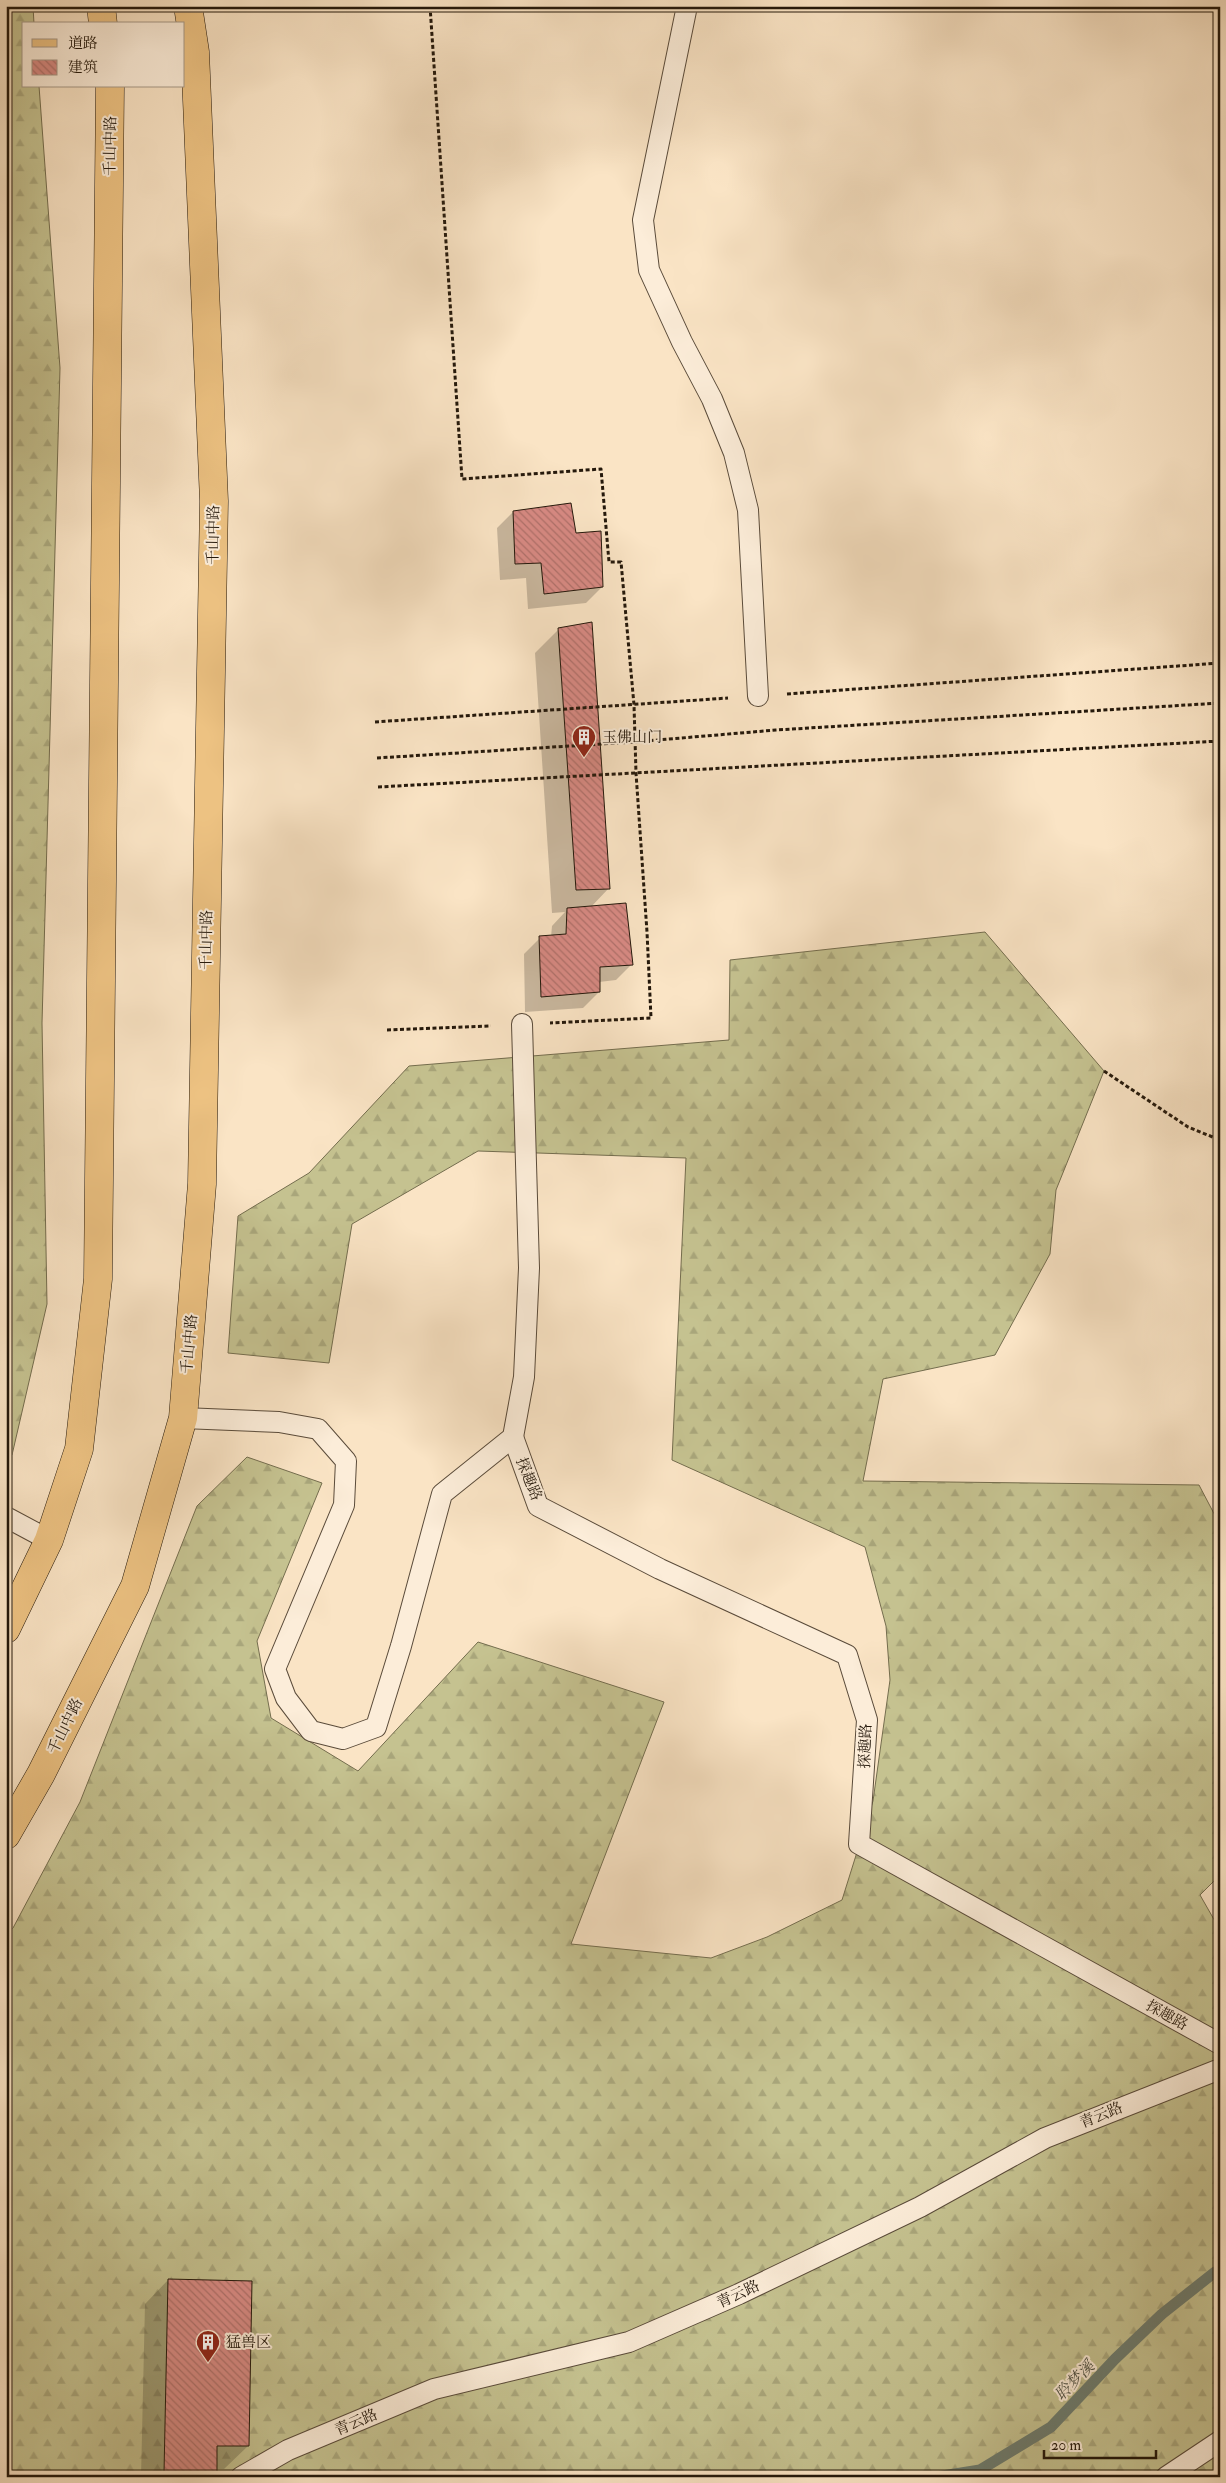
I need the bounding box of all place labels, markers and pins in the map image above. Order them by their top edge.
building icon: 玉佛山门 [571,724,597,758]
place label: 玉佛山门 [602,728,662,747]
building icon: 猛兽区 [195,2329,221,2363]
place label: 猛兽区 [226,2333,271,2352]

